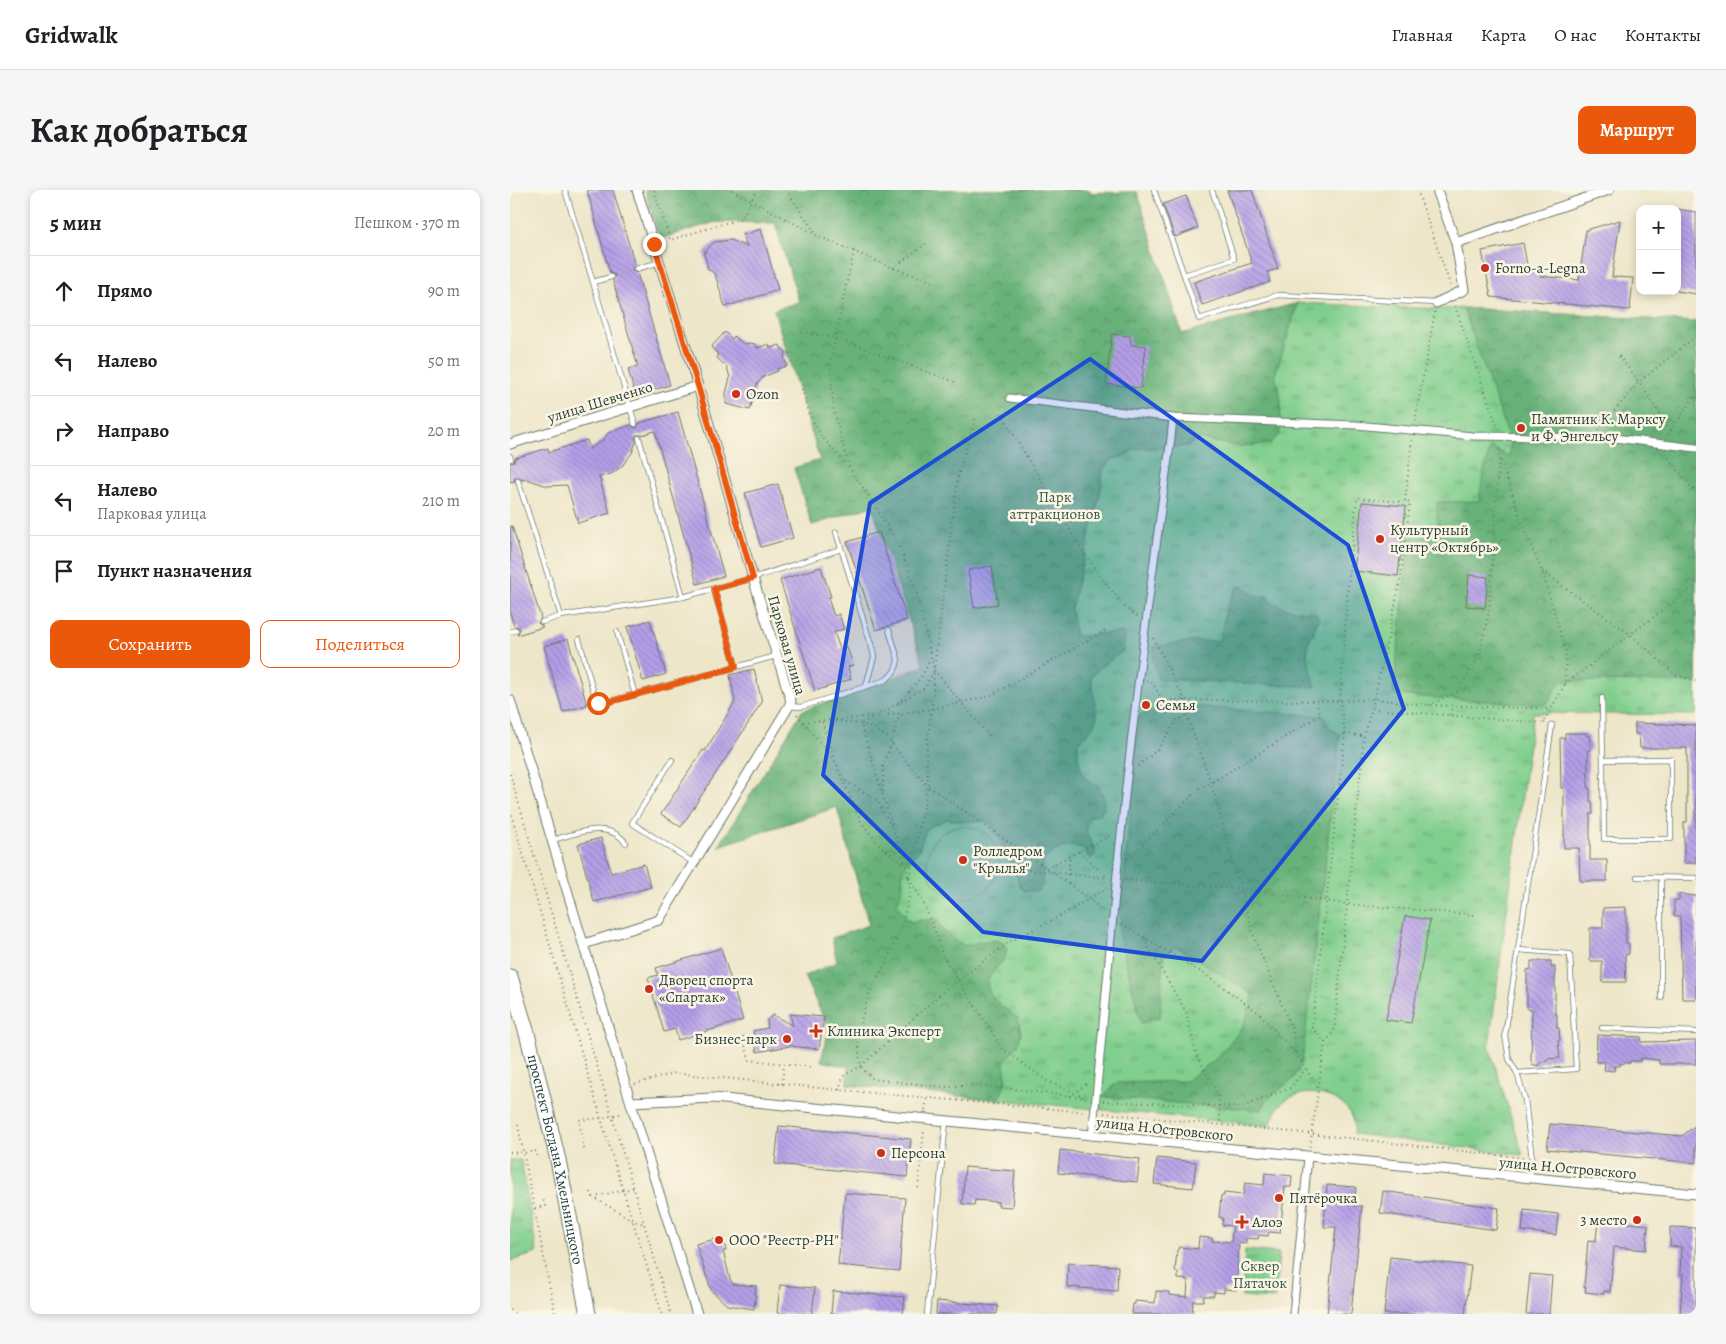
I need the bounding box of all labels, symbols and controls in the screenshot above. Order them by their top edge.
text: Gridwalk [25,19,118,51]
text: Главная [1392,23,1453,47]
text: Карта [1481,23,1526,47]
text: О нас [1554,23,1597,47]
text: Контакты [1625,23,1701,47]
text: Как добраться [30,106,248,154]
button: Маршрут [1578,106,1696,154]
map controls [1636,205,1681,295]
button: + [1636,205,1681,250]
text: 5 мин [50,209,102,237]
text: Пешком · 370 m [354,212,460,234]
route end [643,233,666,256]
button: − [1636,250,1681,295]
place label: Forno-a-Legna [1495,258,1586,278]
marker: Forno-a-Legna [1479,262,1491,274]
icon: ahead [50,277,78,305]
text: Прямо [97,278,152,304]
text: 90 m [428,280,460,302]
icon: left [50,347,78,375]
text: Налево [97,348,157,374]
text: 50 m [428,350,460,372]
street label: улица Шевченко [544,377,655,428]
place label: Ozon [746,384,779,404]
marker: Ozon [730,388,742,400]
place label: Памятник К. Марксу и Ф. Энгельсу [1531,409,1666,446]
icon: right [50,417,78,445]
text: Направо [97,418,169,444]
text: 20 m [427,420,460,442]
marker: Памятник К. Марксу и Ф. Энгельсу [1515,422,1527,434]
text: Налево [97,477,157,503]
icon: left [50,487,78,515]
park label: Парк аттракционов [1010,487,1101,524]
text: 210 m [422,490,460,512]
text: Парковая улица [97,503,207,525]
place label: Культурный центр «Октябрь» [1390,520,1499,557]
marker: Культурный центр «Октябрь» [1374,533,1386,545]
icon: arrive [50,557,78,585]
text: Пункт назначения [97,558,252,584]
street label: Парковая улица [763,593,811,697]
button: Сохранить [50,620,250,668]
button: Поделиться [260,620,460,668]
route start [587,692,610,715]
place label: Семья [1156,695,1196,715]
marker: Семья [1140,699,1152,711]
place label: Ролледром "Крылья" [973,841,1043,878]
marker: Ролледром "Крылья" [957,854,969,866]
place label: Дворец спорта «Спартак» [659,970,753,1007]
marker: Дворец спорта «Спартак» [643,983,655,995]
place label: Клиника Эксперт [827,1021,941,1041]
marker: Клиника Эксперт [809,1024,823,1038]
place label: Бизнес-парк [694,1029,777,1049]
marker: Бизнес-парк [781,1033,793,1045]
street label: проспект Богдана Хмельницкого [523,1052,588,1266]
street label: улица Н.Островского [1095,1112,1234,1146]
place label: Персона [891,1143,946,1163]
marker: Персона [875,1147,887,1159]
street label: улица Н.Островского [1498,1152,1637,1184]
place label: Пятёрочка [1289,1188,1358,1208]
marker: Пятёрочка [1273,1192,1285,1204]
place label: 3 место [1580,1210,1627,1230]
place label: Алоэ [1251,1212,1283,1232]
marker: 3 место [1631,1214,1643,1226]
marker: Алоэ [1236,1216,1248,1228]
place label: ООО "Реестр-РН" [729,1230,839,1250]
marker: ООО "Реестр-РН" [713,1234,725,1246]
park label: Сквер Пятачок [1233,1256,1287,1293]

